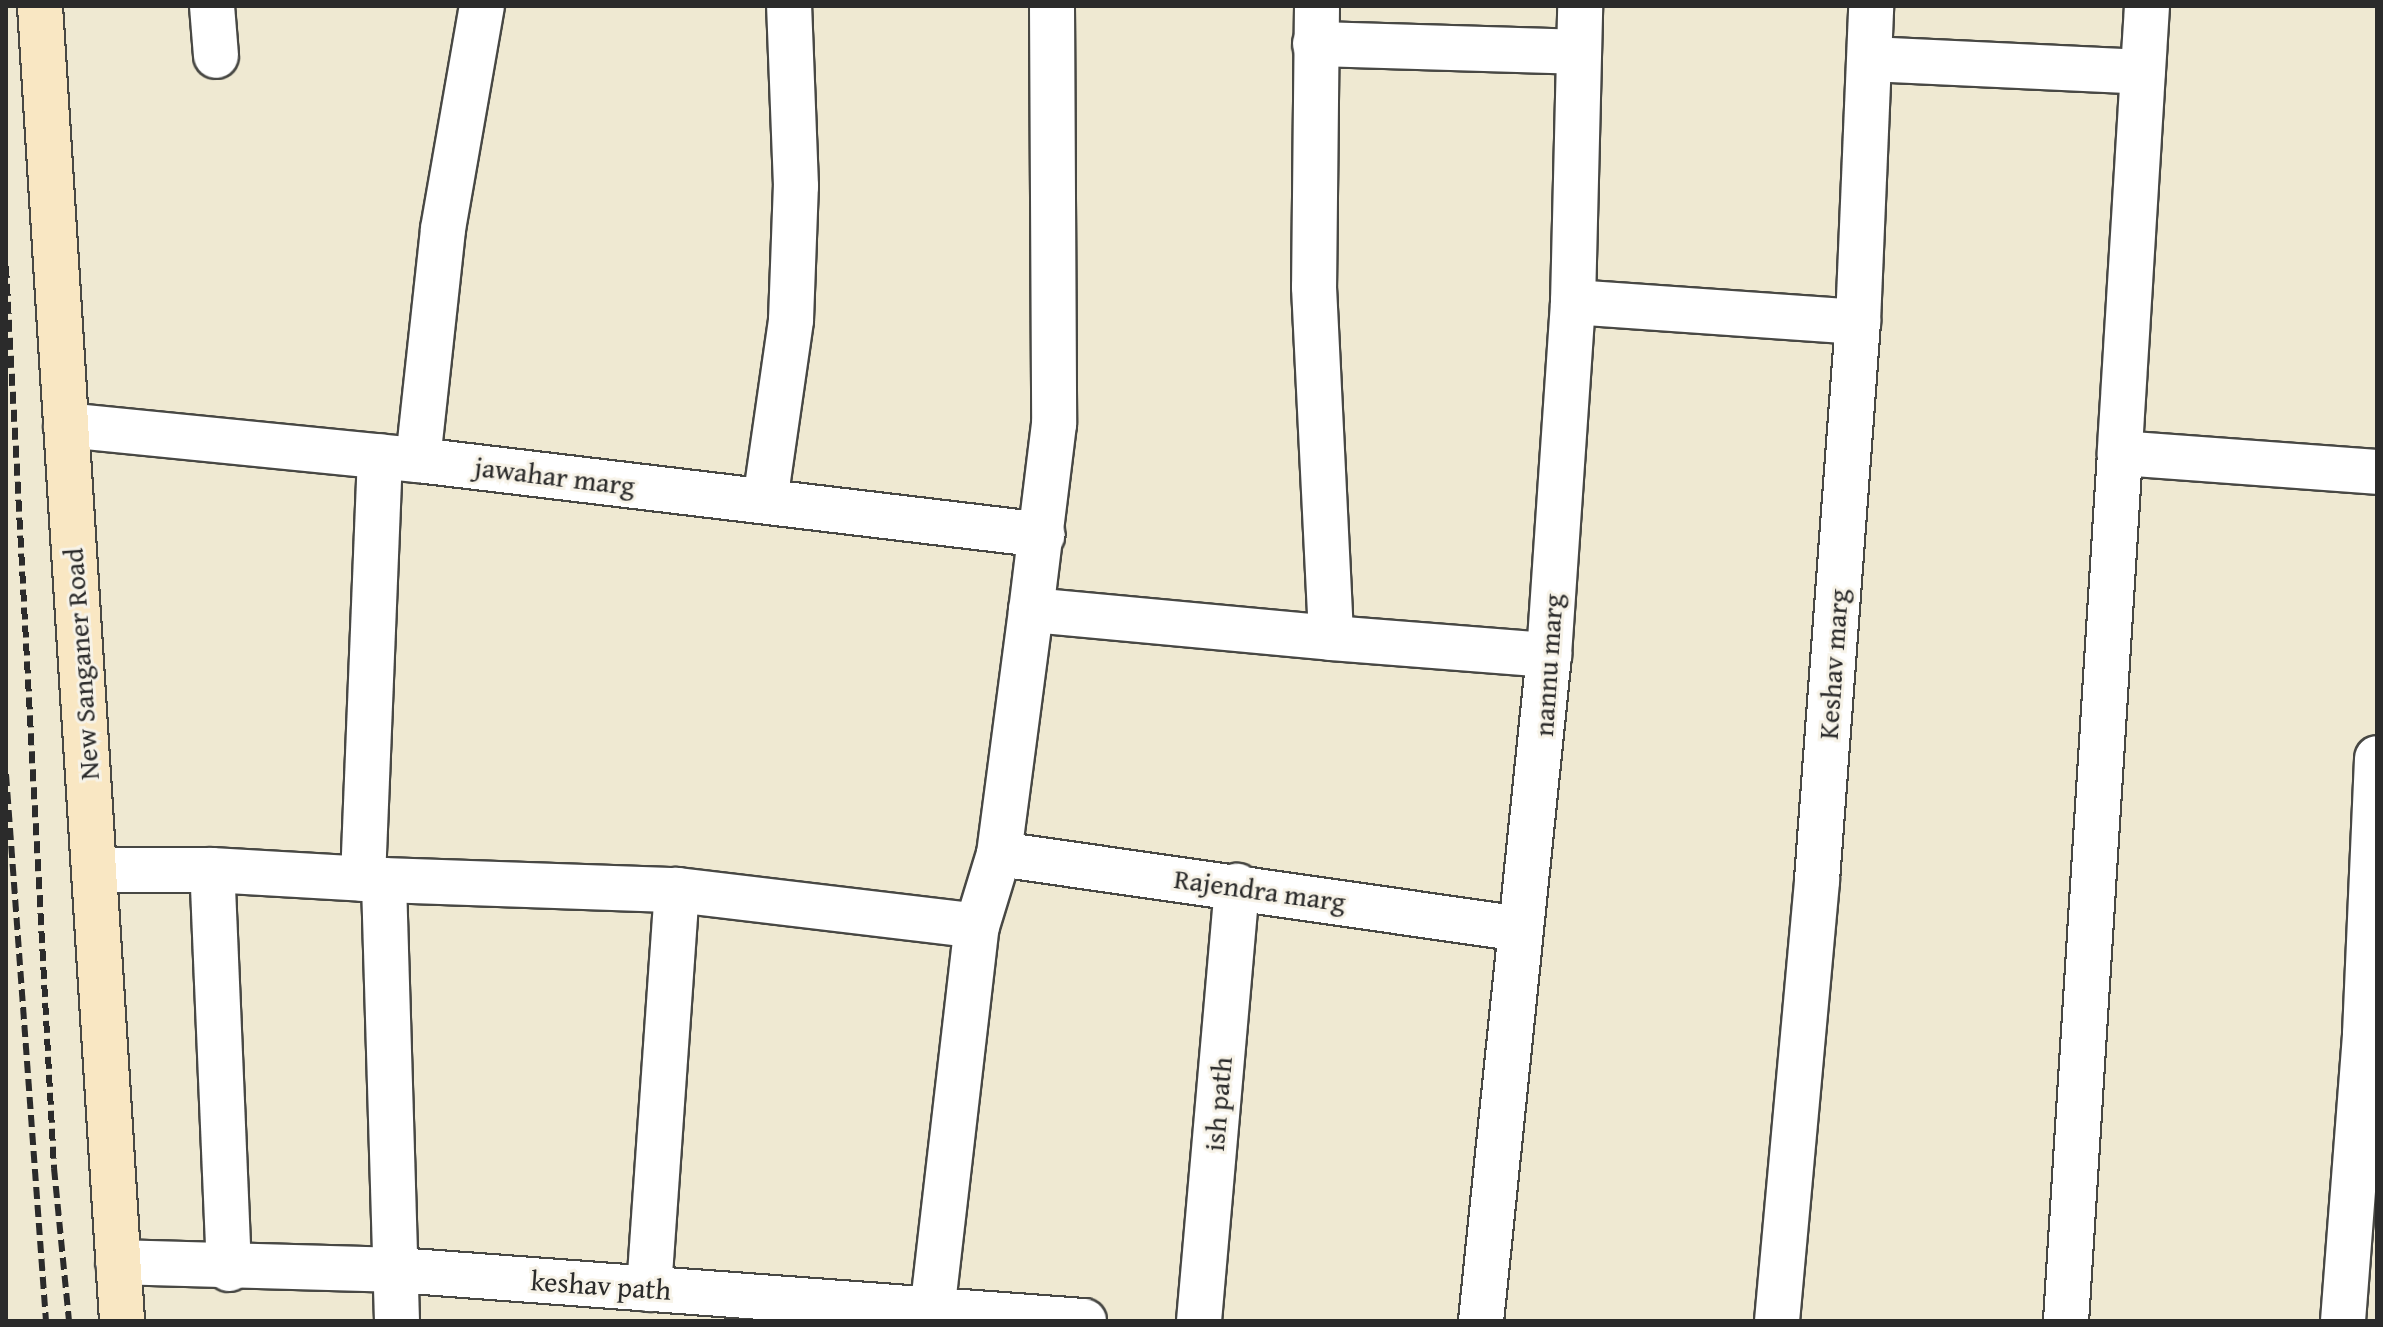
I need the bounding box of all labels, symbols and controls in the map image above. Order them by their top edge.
street label: jawahar marg [473,449,637,503]
street label: New Sanganer Road [56,547,106,781]
street label: Keshav marg [1811,587,1855,741]
street label: nannu marg [1526,592,1570,738]
street label: Rajendra marg [1172,861,1348,919]
street label: ish path [1197,1055,1239,1153]
street label: keshav path [530,1263,672,1307]

